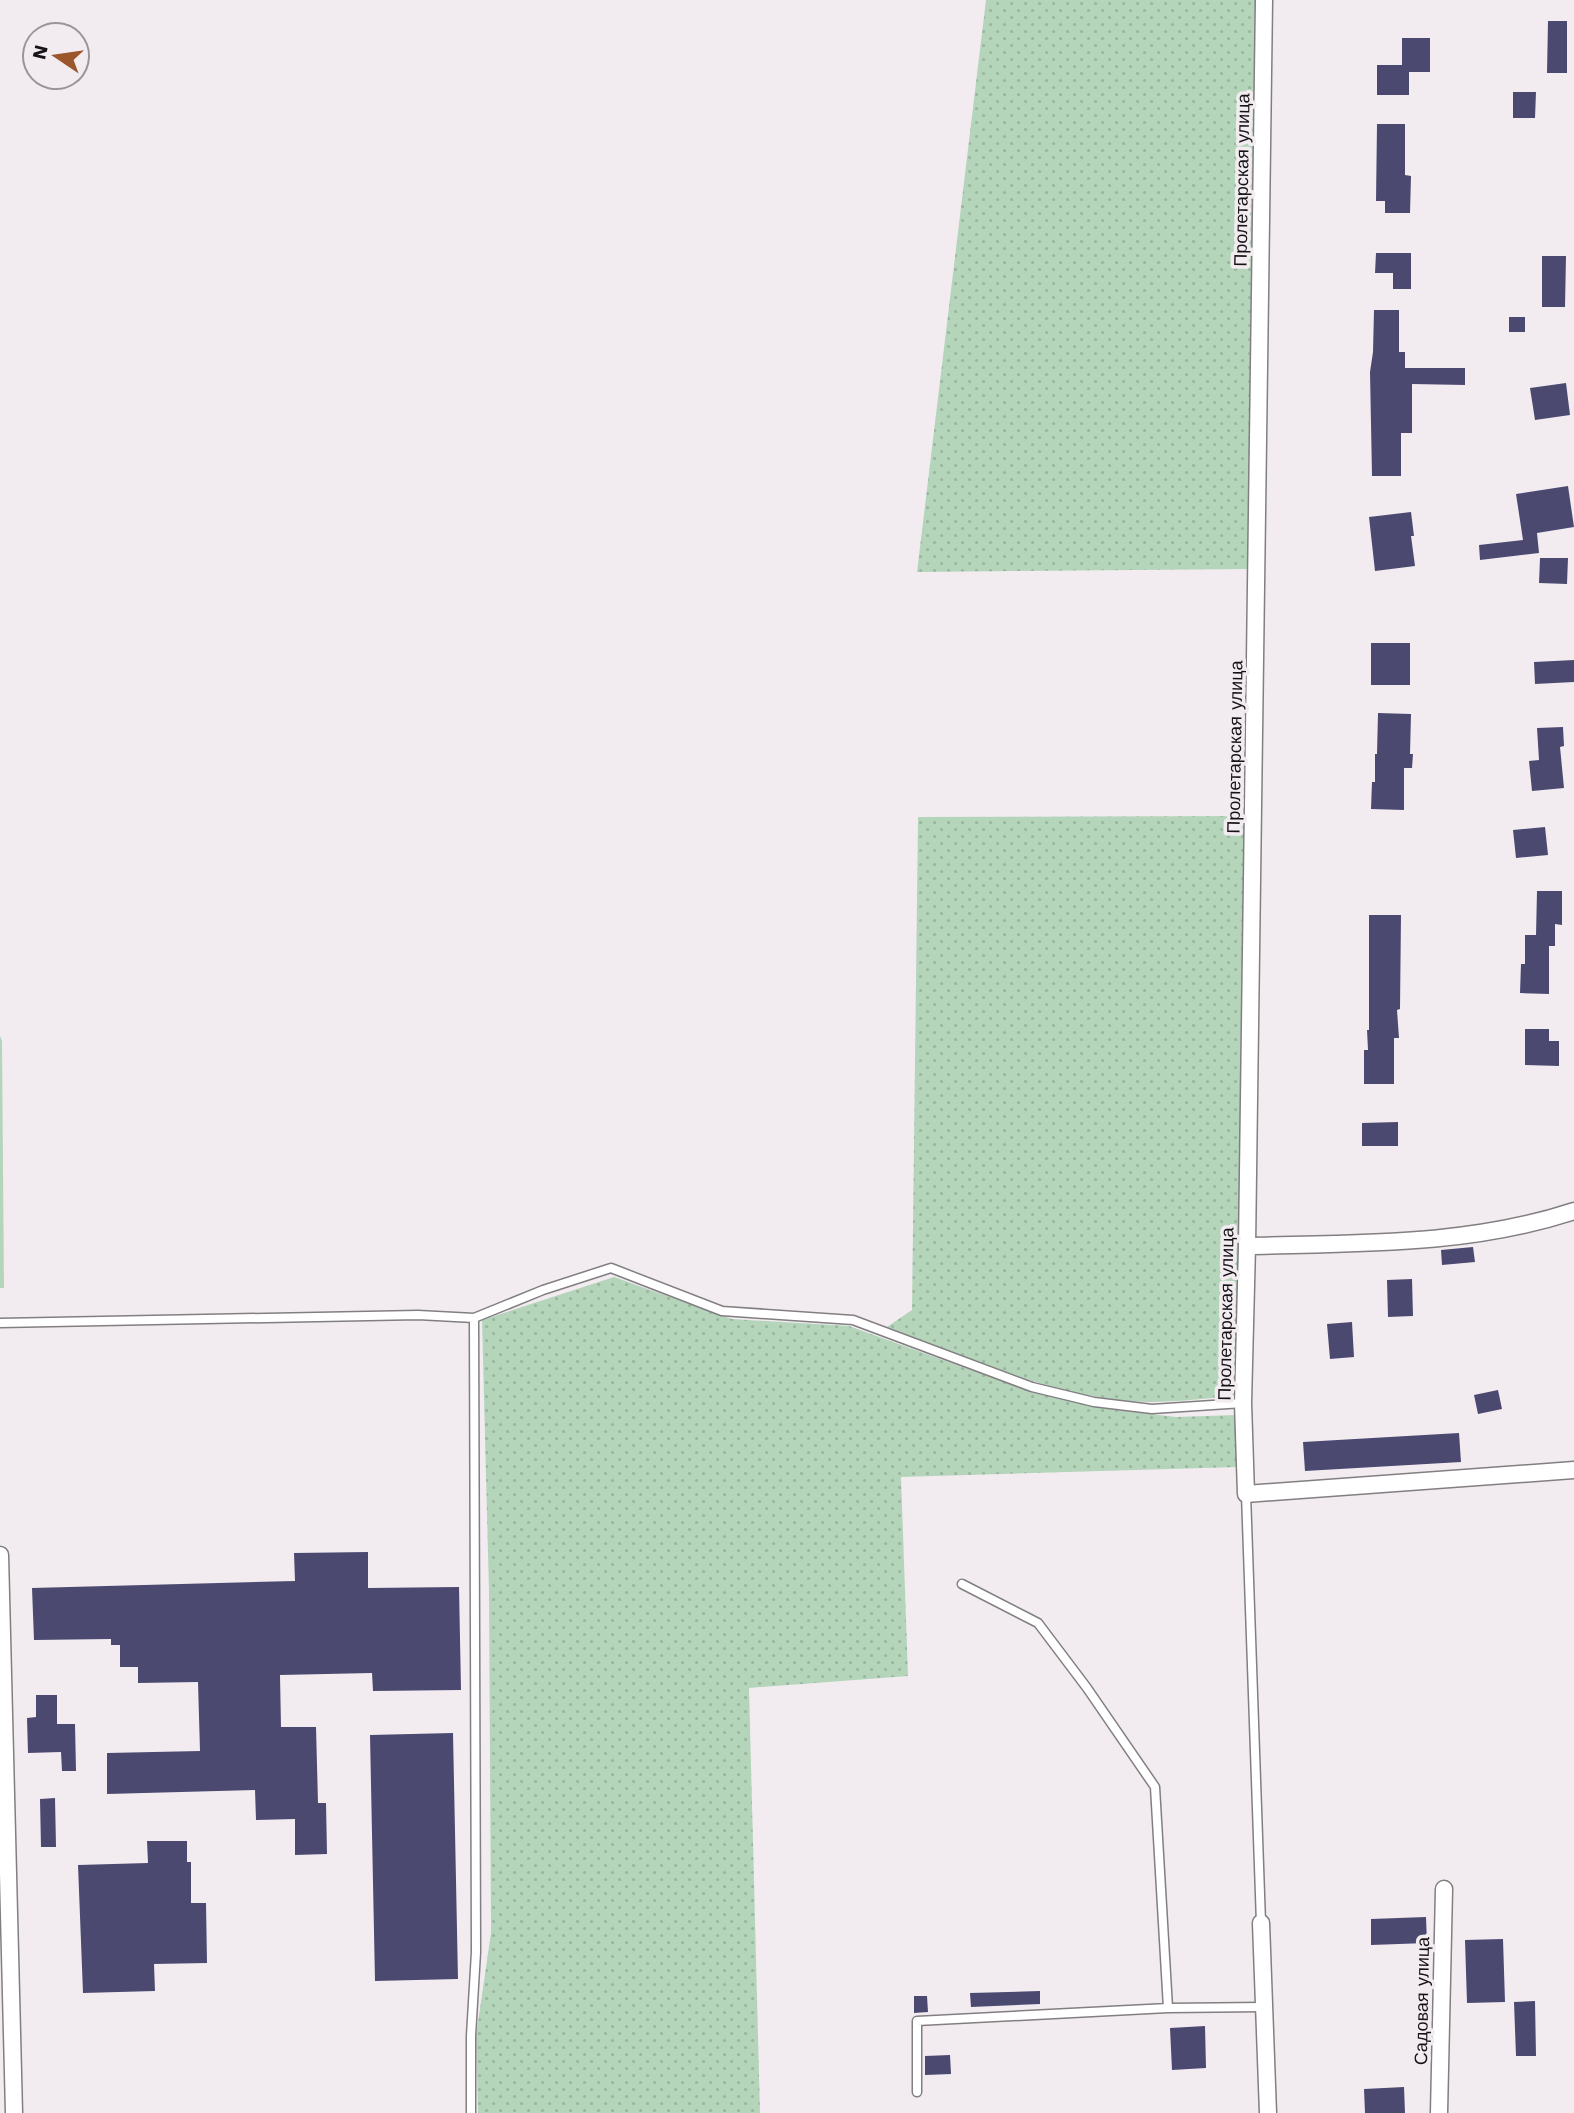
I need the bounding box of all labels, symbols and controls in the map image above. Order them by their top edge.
north arrow [21,21,91,91]
text: N [27,43,53,62]
street label: Пролетарская улица [1229,92,1254,267]
street label: Пролетарская улица [1222,659,1247,834]
street label: Пролетарская улица [1213,1226,1238,1401]
street label: Садовая улица [1410,1936,1433,2065]

